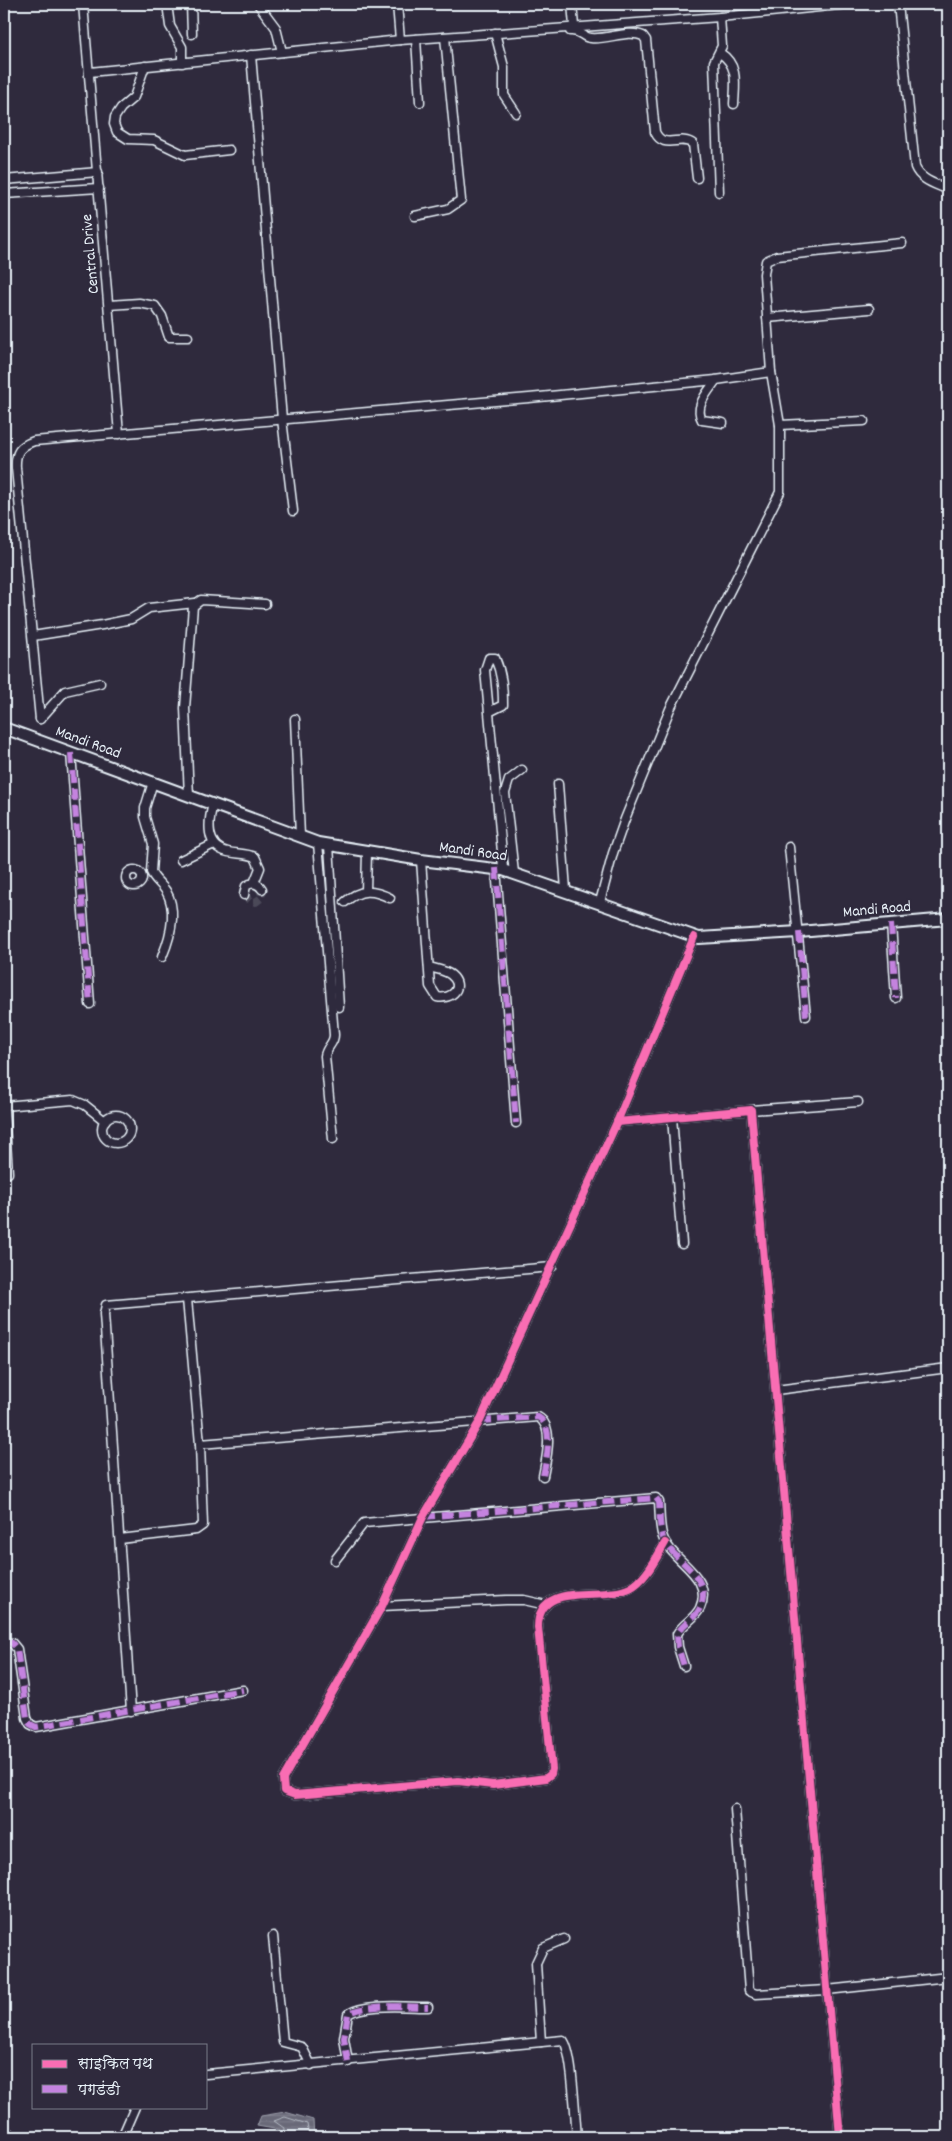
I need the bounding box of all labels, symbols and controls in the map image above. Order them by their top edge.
street label: Central Drive [76,213,106,295]
street label: Mandi Road [52,721,124,765]
street label: Mandi Road [438,836,508,868]
street label: Mandi Road [842,896,912,924]
legend [32,2044,208,2108]
text: साइकिल पथ [77,2054,153,2076]
text: पगडंडी [77,2080,120,2102]

